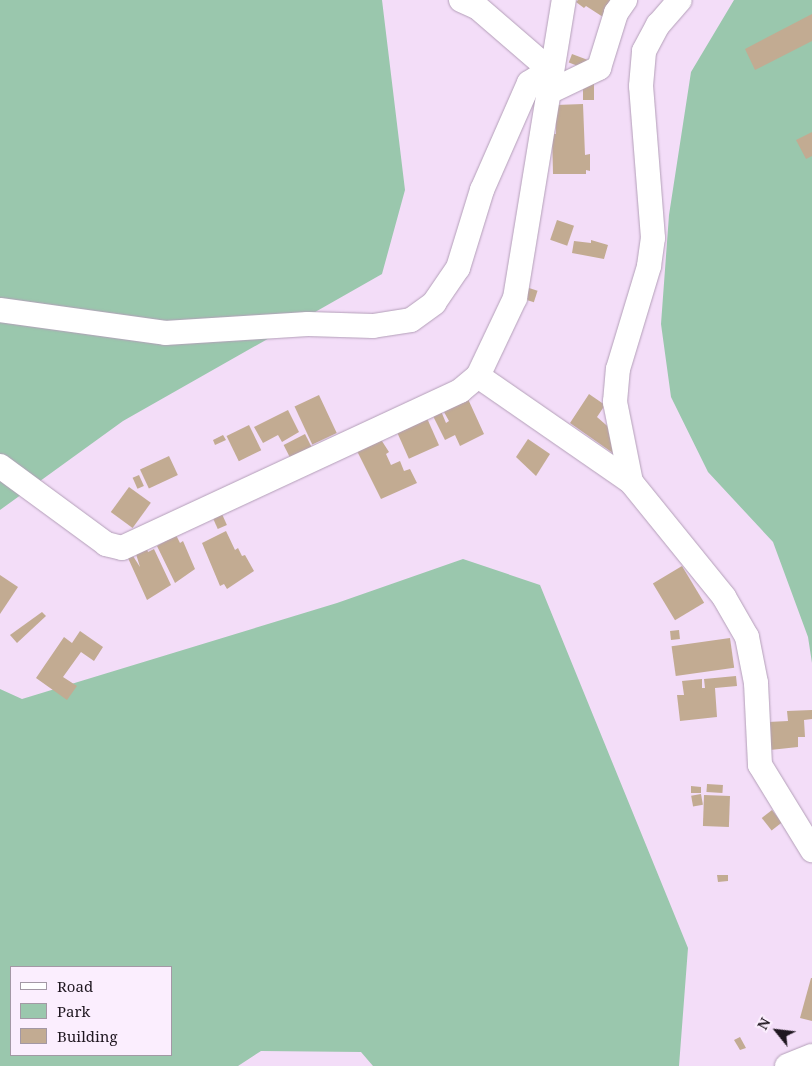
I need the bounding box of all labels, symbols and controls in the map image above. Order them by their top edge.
legend [10,966,172,1056]
text: Road [57,976,93,996]
text: Park [57,1001,90,1021]
north arrow [752,1006,802,1056]
text: N [752,1014,774,1033]
text: Building [57,1026,118,1046]

